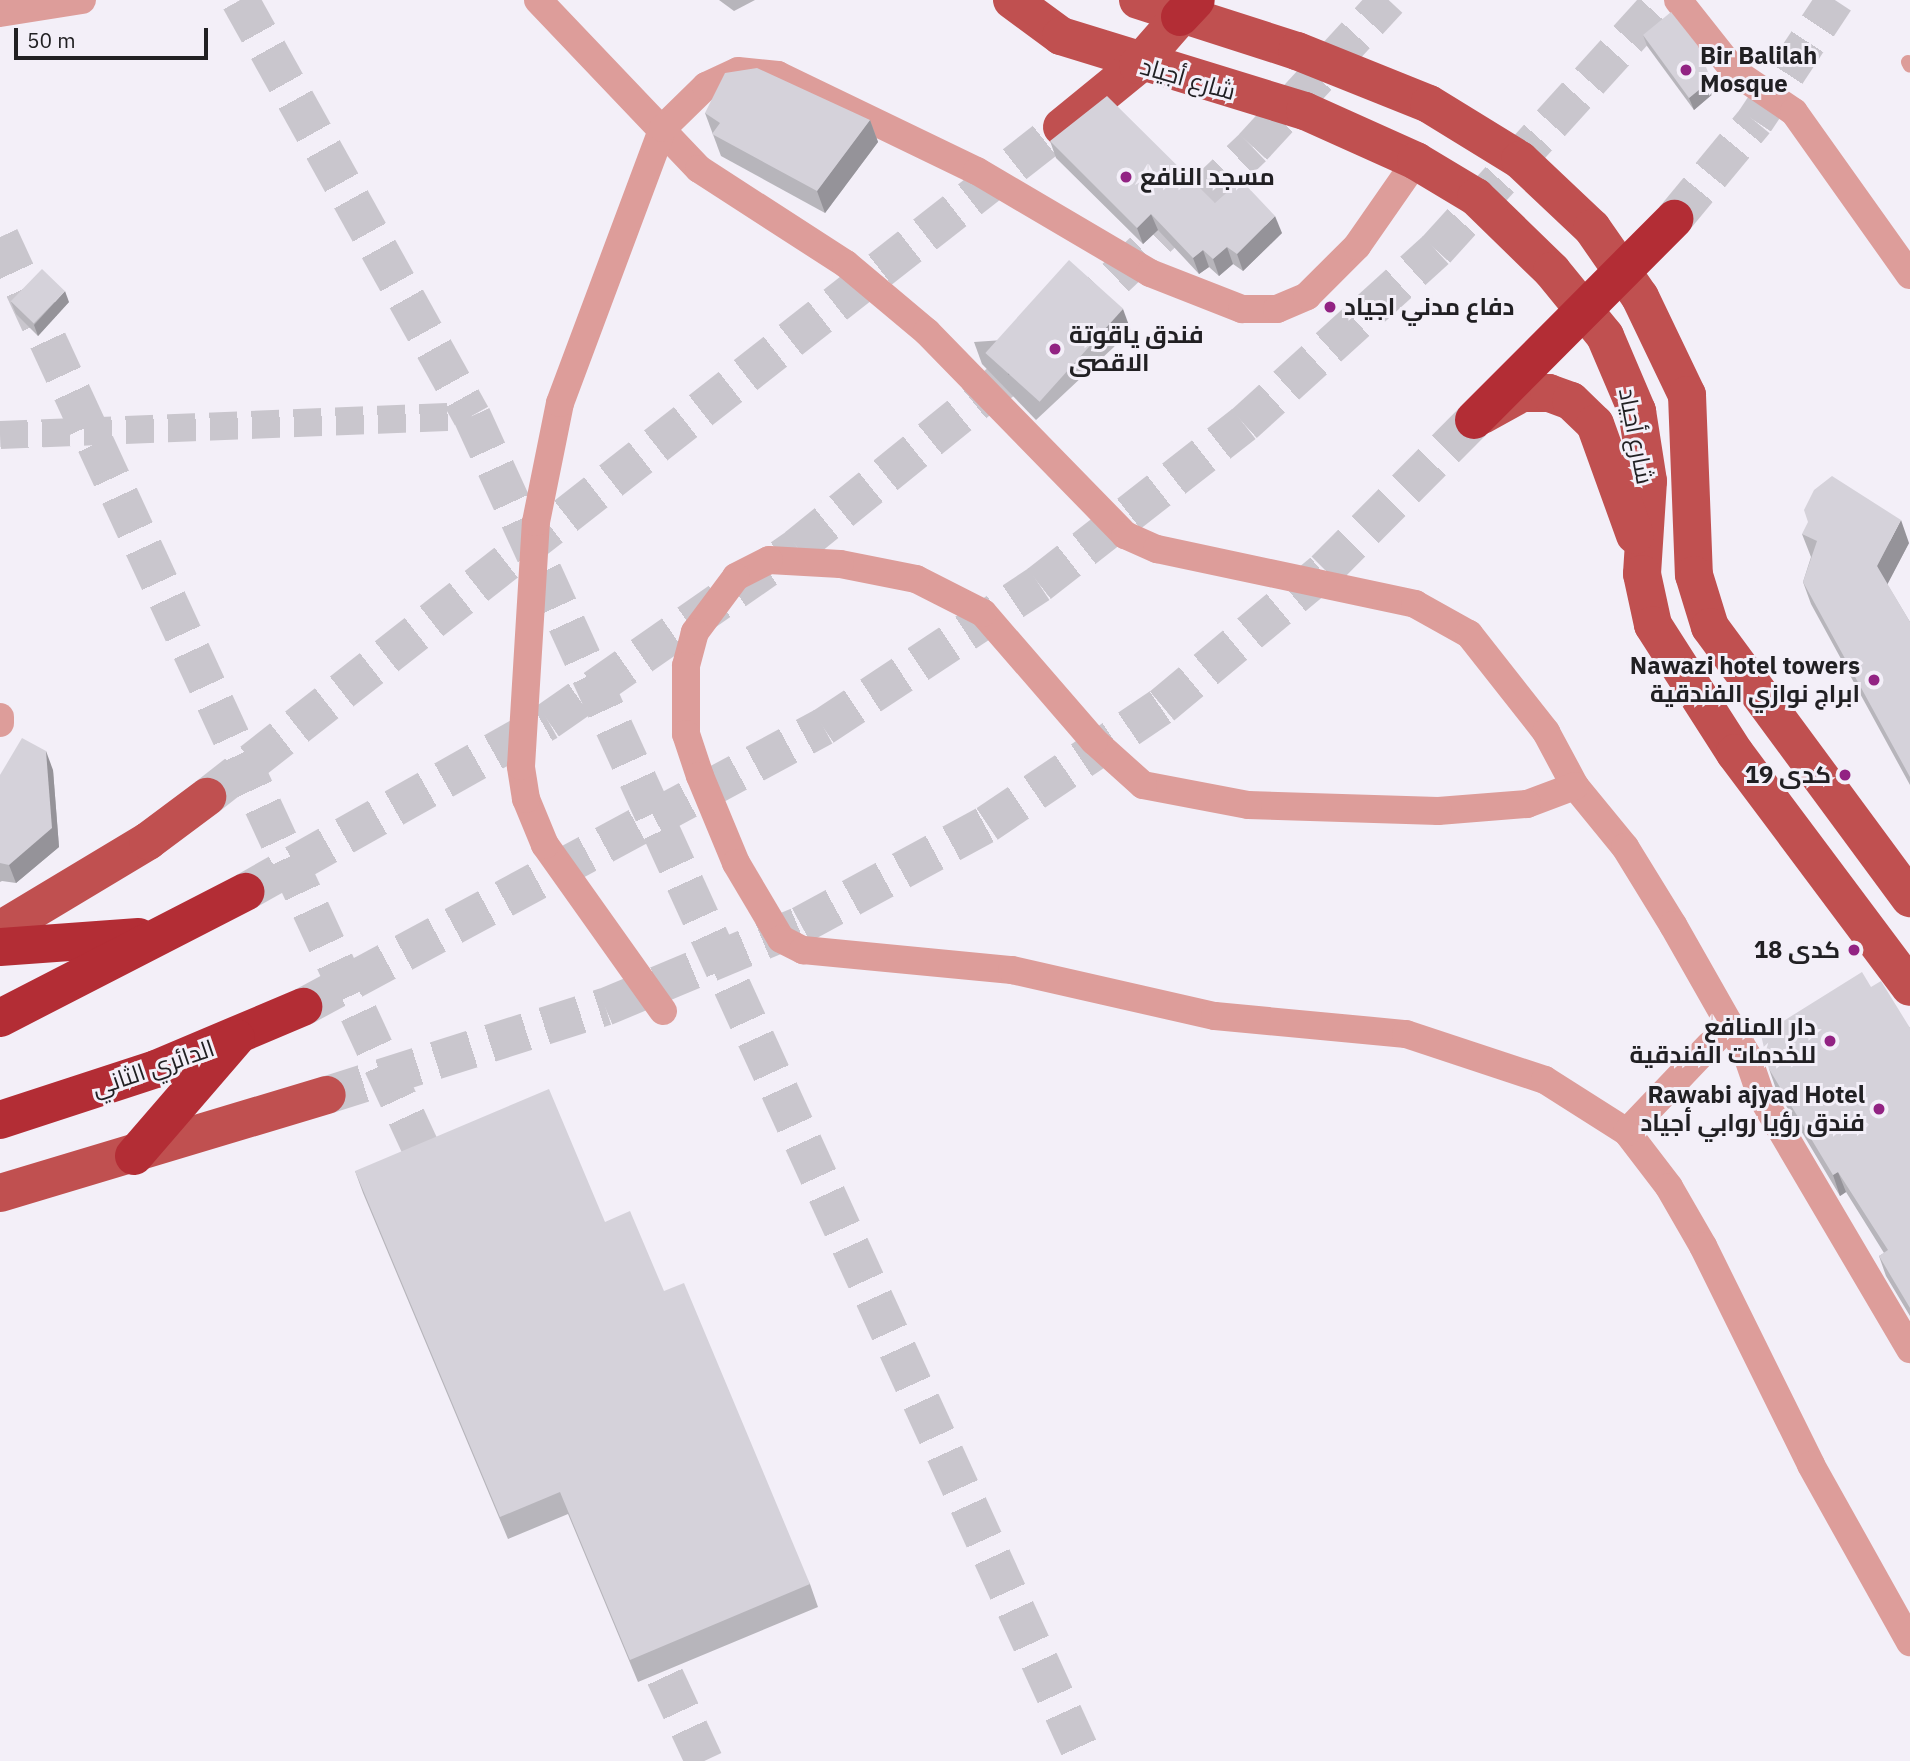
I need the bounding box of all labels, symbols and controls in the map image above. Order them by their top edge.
scale bar [18,14,212,58]
text: 50 m [27,26,76,54]
place label: Bir Balilah Mosque [1700,42,1817,98]
street label: شارع أجياد [1137,52,1239,106]
marker: Bir Balilah Mosque [1678,62,1694,78]
place label: مسجد النافع [1140,163,1275,191]
marker: مسجد النافع [1118,169,1134,185]
place label: دفاع مدني اجياد [1344,293,1515,321]
marker: دفاع مدني اجياد [1322,299,1338,315]
place label: فندق ياقوتة الاقصى [1069,321,1204,377]
marker: فندق ياقوتة الاقصى [1047,341,1063,357]
street label: شارع أجياد [1613,385,1659,487]
place label: Nawazi hotel towers ابراج نوازي الفندقية [1630,652,1860,708]
marker: Nawazi hotel towers ابراج نوازي الفندقية [1866,672,1882,688]
place label: كدى 19 [1745,761,1831,789]
marker: كدى 19 [1837,767,1853,783]
place label: كدى 18 [1754,936,1840,964]
marker: كدى 18 [1846,942,1862,958]
place label: دار المنافع للخدمات الفندقية [1629,1013,1816,1069]
marker: دار المنافع للخدمات الفندقية [1822,1033,1838,1049]
street label: الدائري الثاني [88,1034,218,1102]
place label: Rawabi ajyad Hotel فندق رؤيا روابي أجياد [1640,1081,1865,1137]
marker: Rawabi ajyad Hotel فندق رؤيا روابي أجياد [1871,1101,1887,1117]

